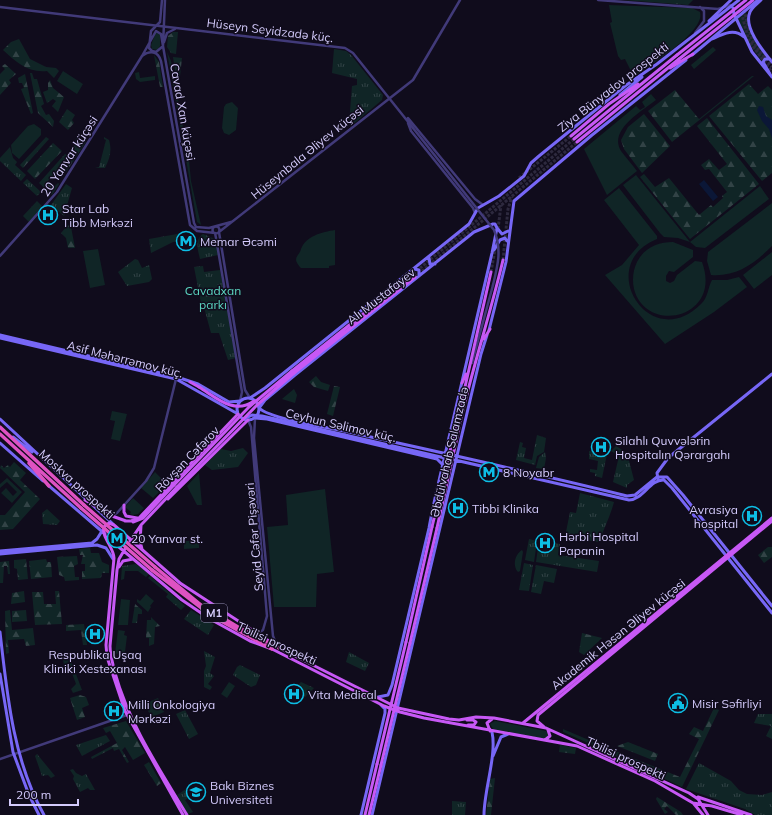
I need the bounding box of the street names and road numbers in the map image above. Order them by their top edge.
street label: Hüseyn Seyidzadə küç. [206,15,334,45]
street label: Ziya Bünyadov prospekti [555,39,672,135]
street label: Cavad Xan küçəsi [167,62,199,162]
street label: Hüseynbala Əliyev küçəsi [248,102,367,202]
street label: 20 Yanvar küçəsi [37,113,101,199]
street label: Alı Mustafayev [344,264,419,327]
street label: Asif Məhərrəmov küç. [65,337,185,381]
street label: Əbdülvahab Salamzadə [427,385,471,519]
street label: Ceyhun Səlimov küç. [284,405,398,445]
street label: Rövşən Cəfərov [152,422,223,495]
street label: Moskva prospekti [36,446,118,522]
street label: Seyid Cəfər Pişəvəri [242,482,266,592]
street label: Akademik Həsən Əliyev küçəsi [548,575,688,693]
road number: M1 [201,604,227,622]
street label: Tbilisi prospekti [235,618,319,668]
street label: Tbilisi prospekti [584,733,668,783]

